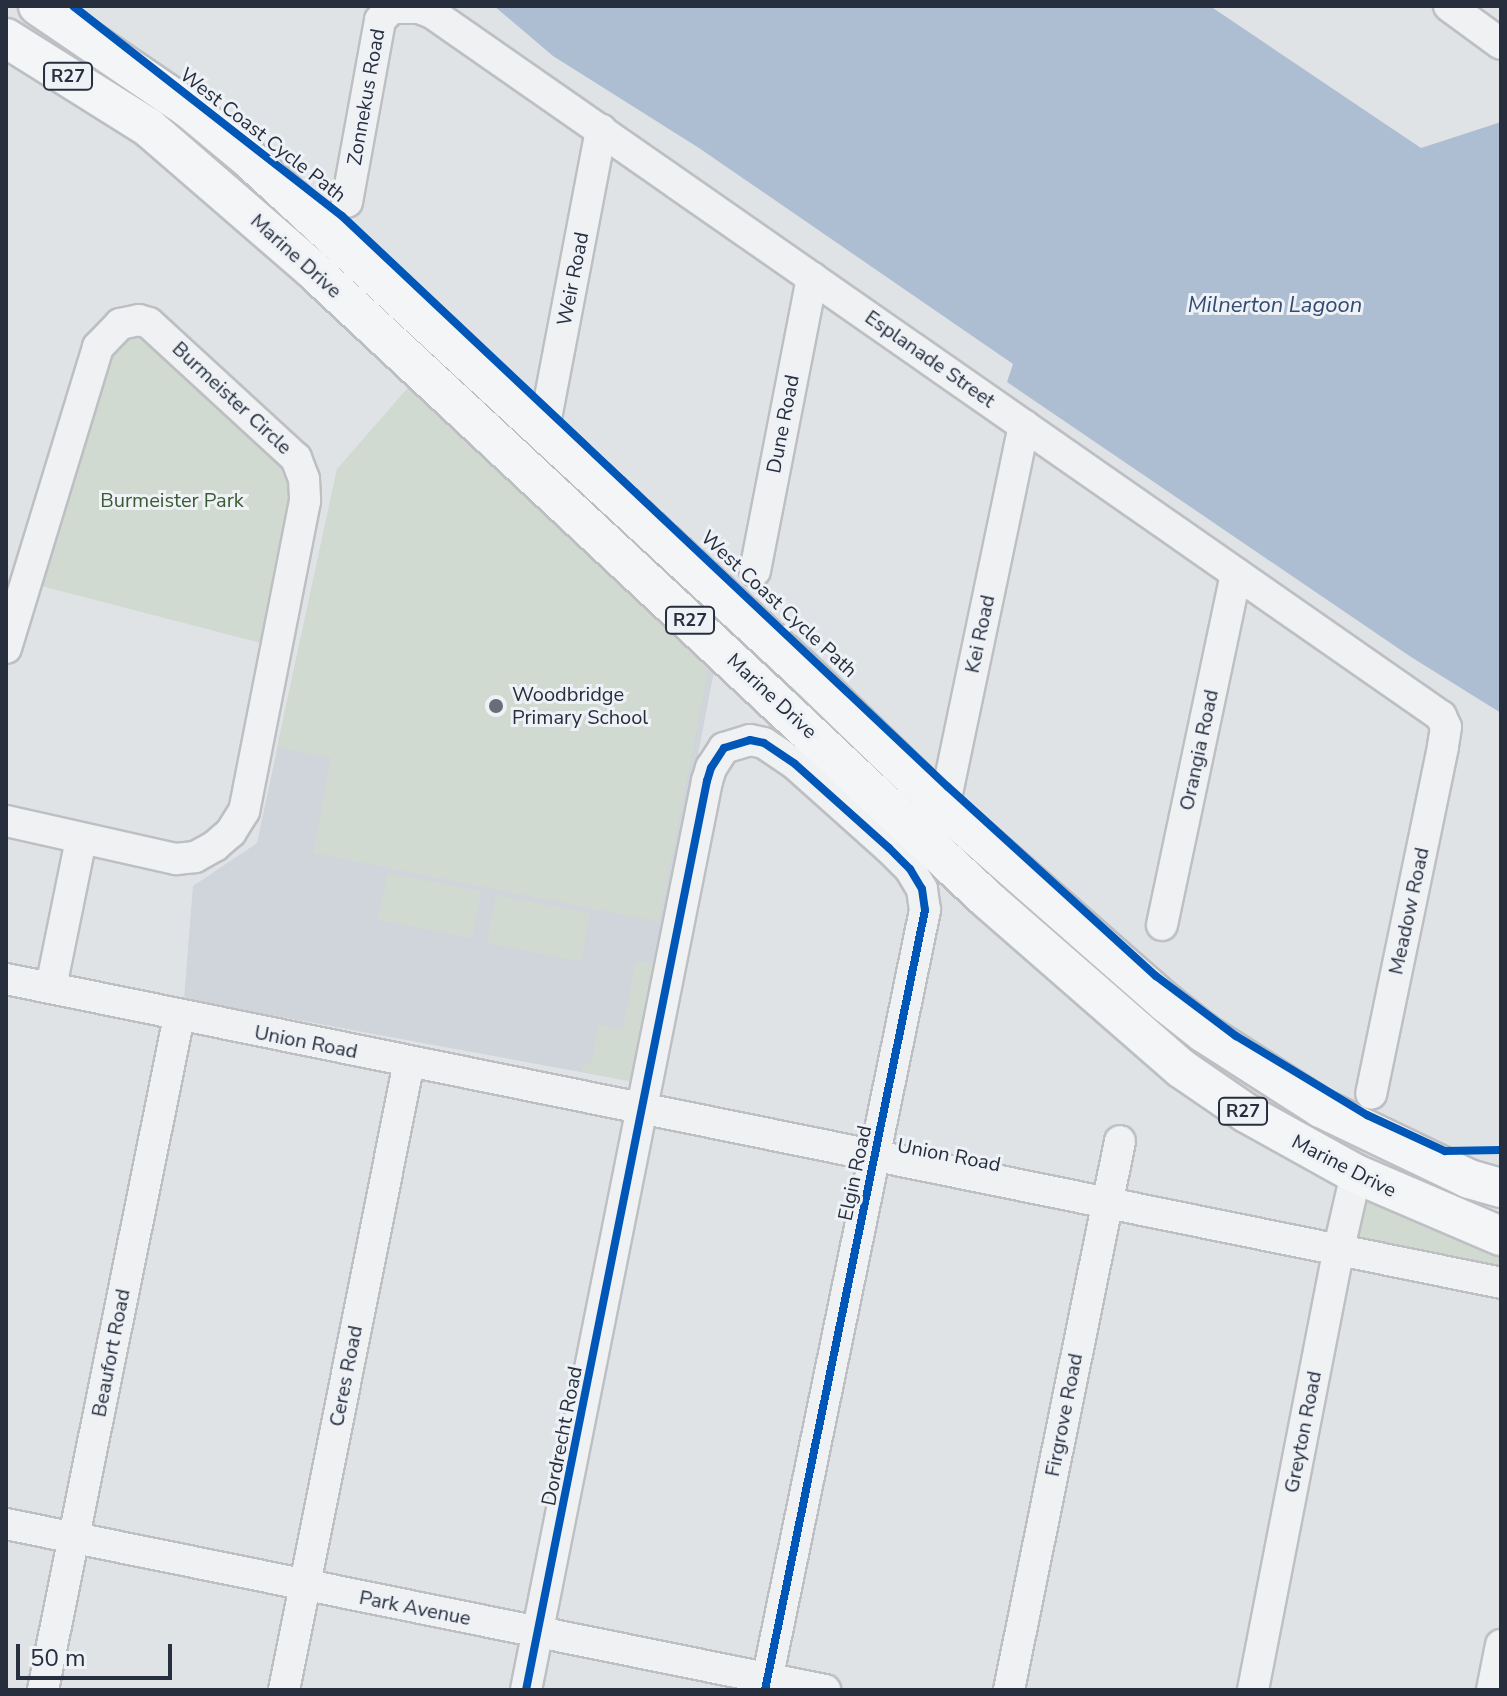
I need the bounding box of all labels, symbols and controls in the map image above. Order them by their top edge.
street label: Zonnekus Road [342,27,390,167]
road number: R27 [42,62,94,90]
street label: West Coast Cycle Path [175,63,351,207]
street label: Marine Drive [246,209,346,303]
street label: Weir Road [552,230,594,328]
water label: Milnerton Lagoon [1188,293,1362,319]
street label: Esplanade Street [860,305,1000,413]
street label: Burmeister Circle [167,337,297,459]
street label: Dune Road [762,373,804,475]
park label: Burmeister Park [100,488,244,512]
street label: West Coast Cycle Path [696,526,862,682]
street label: Kei Road [960,593,1000,675]
road number: R27 [664,606,716,634]
street label: Marine Drive [722,648,822,744]
place label: Woodbridge Primary School [512,682,648,729]
street label: Orangia Road [1174,687,1224,813]
marker: Woodbridge Primary School [487,697,505,715]
street label: Meadow Road [1384,845,1434,977]
street label: Union Road [252,1020,360,1064]
road number: R27 [1217,1097,1269,1125]
street label: Elgin Road [833,1123,877,1223]
street label: Marine Drive [1288,1129,1400,1203]
street label: Union Road [895,1133,1003,1177]
street label: Beaufort Road [87,1287,135,1419]
street label: Ceres Road [324,1323,368,1429]
street label: Firgrove Road [1040,1351,1088,1479]
street label: Dordrecht Road [537,1364,587,1508]
street label: Greyton Road [1279,1369,1327,1495]
street label: Park Avenue [357,1585,473,1631]
scale bar [20,1628,176,1678]
text: 50 m [30,1642,86,1674]

